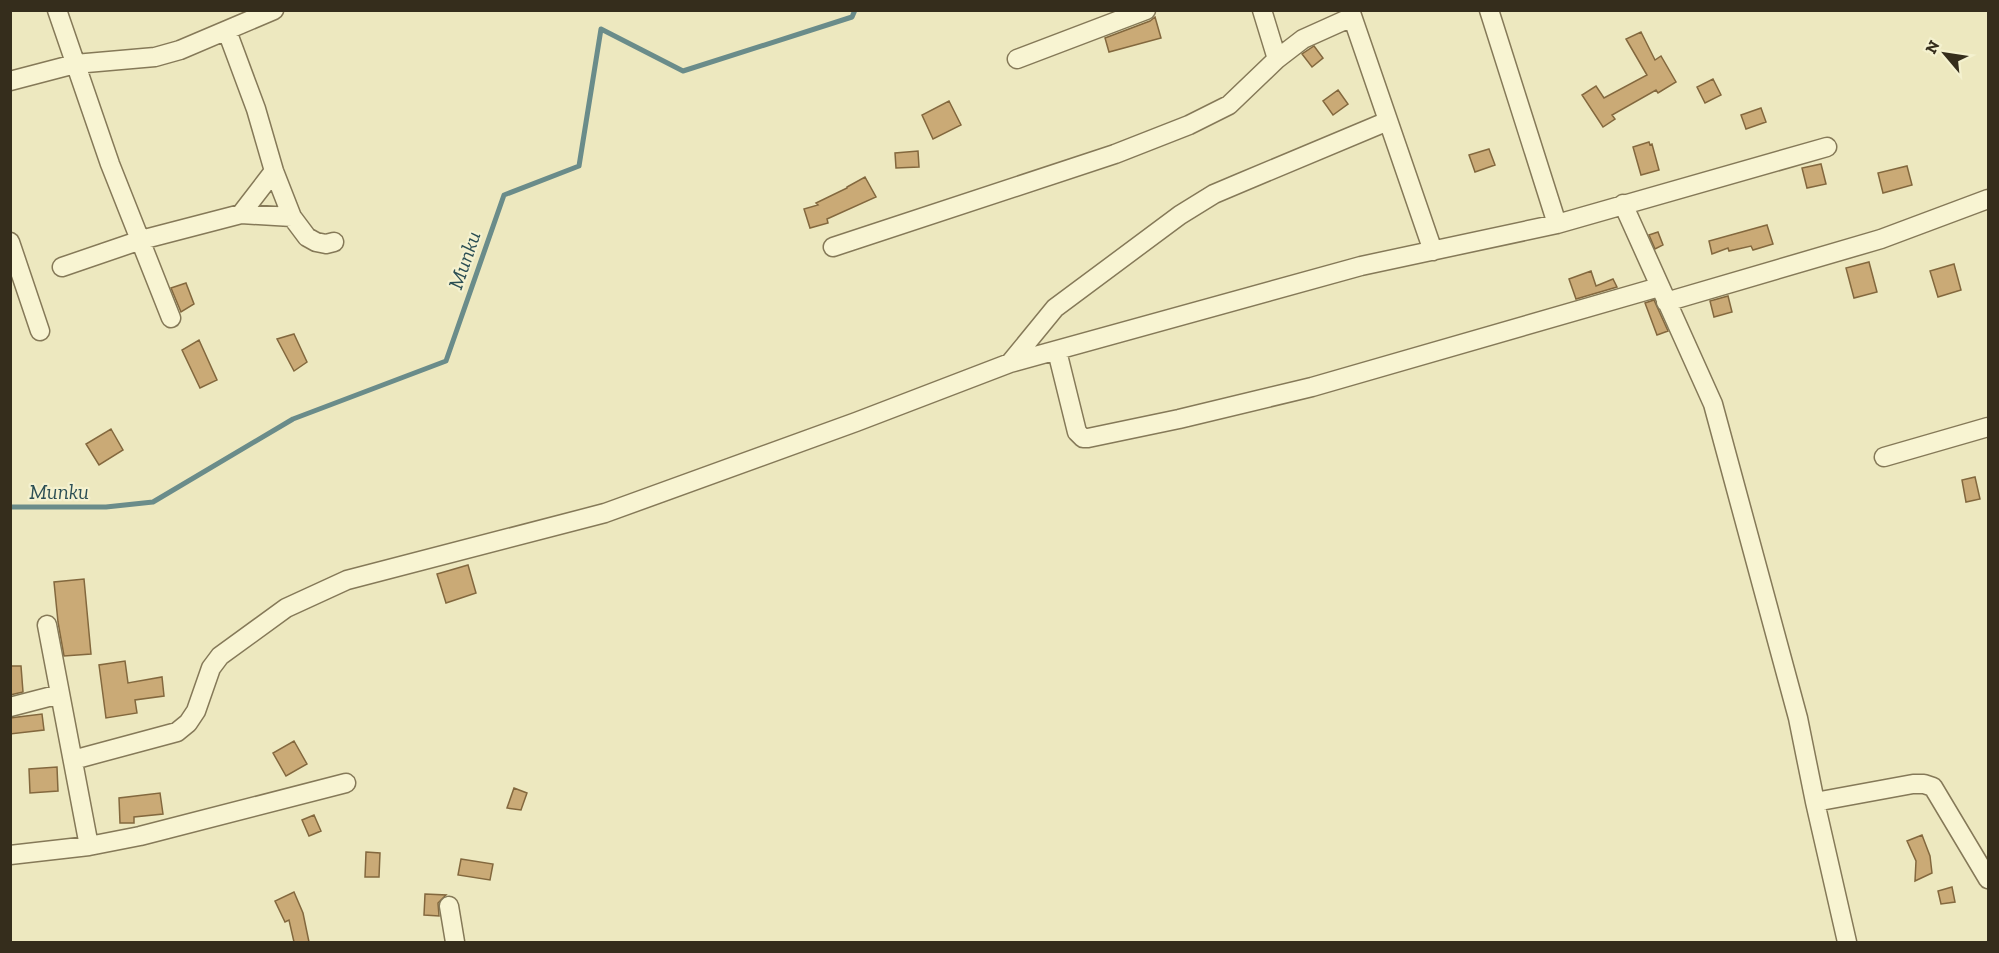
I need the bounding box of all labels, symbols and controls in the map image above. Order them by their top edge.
north arrow [1915,24,1975,84]
text: N [1921,37,1944,57]
water label: Munku [442,228,486,292]
water label: Munku [29,479,89,504]

